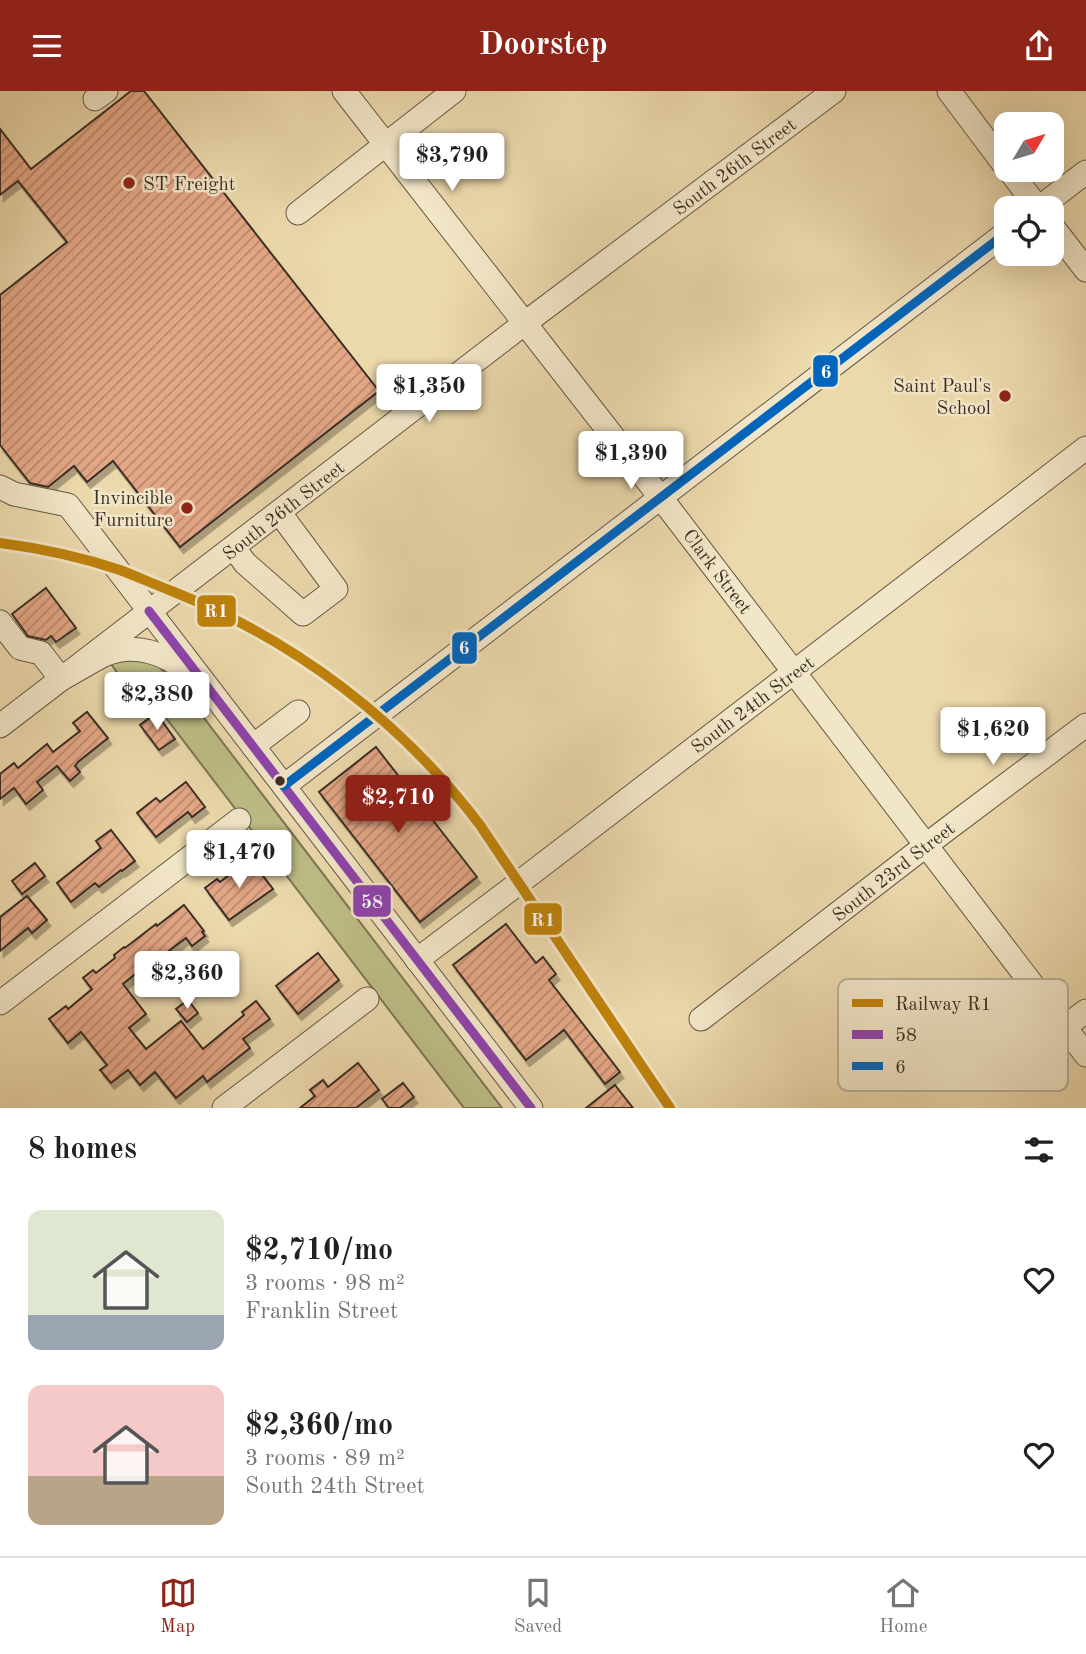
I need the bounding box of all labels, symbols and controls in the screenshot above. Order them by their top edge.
icon: menu [28,27,66,65]
icon: share [1020,27,1058,65]
text: Doorstep [478,30,608,62]
north arrow [994,112,1064,182]
map controls [994,112,1064,266]
street label: South 26th Street [671,116,800,220]
pin: $3,790 [395,133,509,193]
text: $3,790 [415,144,489,167]
marker: ST Freight [121,175,137,191]
place label: ST Freight [143,176,235,195]
button: locate [994,196,1064,266]
line badge: 6 [812,354,839,388]
text: 6 [820,364,832,383]
pin: $1,350 [372,365,486,424]
text: $1,350 [392,375,466,398]
place label: Saint Paul's School [893,378,991,419]
marker: Saint Paul's School [997,388,1013,404]
pin: $1,390 [574,431,688,491]
text: $1,390 [594,442,668,465]
street label: South 26th Street [220,459,349,565]
place label: Invincible Furniture [93,490,173,531]
marker: Invincible Furniture [179,500,195,516]
street label: Clark Street [678,527,754,618]
line badge: R1 [196,594,237,628]
text: R1 [204,603,228,622]
line badge: 6 [451,631,478,665]
text: 6 [458,640,470,659]
street label: South 24th Street [689,654,818,758]
pin: $2,380 [100,673,214,732]
text: $2,380 [120,683,194,706]
pin: $1,620 [936,707,1050,767]
text: $1,620 [956,718,1030,741]
unlabelled marker [273,774,287,788]
pin: $2,710 [341,775,455,835]
text: $2,710 [361,786,435,809]
street label: South 23rd Street [830,820,959,926]
pin: $1,470 [182,831,296,890]
text: $1,470 [202,841,276,864]
line badge: 58 [352,884,392,918]
text: 58 [361,894,383,913]
line badge: R1 [523,902,563,936]
text: R1 [531,912,555,931]
pin: $2,360 [130,951,244,1011]
text: $2,360 [150,962,224,985]
legend [838,979,1068,1091]
text: Railway R1 [895,996,991,1015]
text: 58 [895,1027,917,1046]
text: 6 [895,1059,906,1078]
icon: filters [1020,1131,1058,1169]
text: 8 homes [28,1135,137,1165]
text: $2,710/mo [245,1236,393,1266]
icon: home [84,1238,168,1322]
icon: heart [1020,1261,1058,1299]
text: 3 rooms · 98 m² [245,1272,405,1295]
text: Franklin Street [245,1300,398,1323]
text: $2,360/mo [245,1411,393,1441]
icon: home [84,1413,168,1497]
icon: heart [1020,1436,1058,1474]
text: 3 rooms · 89 m² [245,1447,405,1470]
text: South 24th Street [245,1475,425,1498]
tab: Map [159,1574,197,1639]
tab: Saved [514,1574,562,1639]
tab: Home [879,1574,927,1639]

